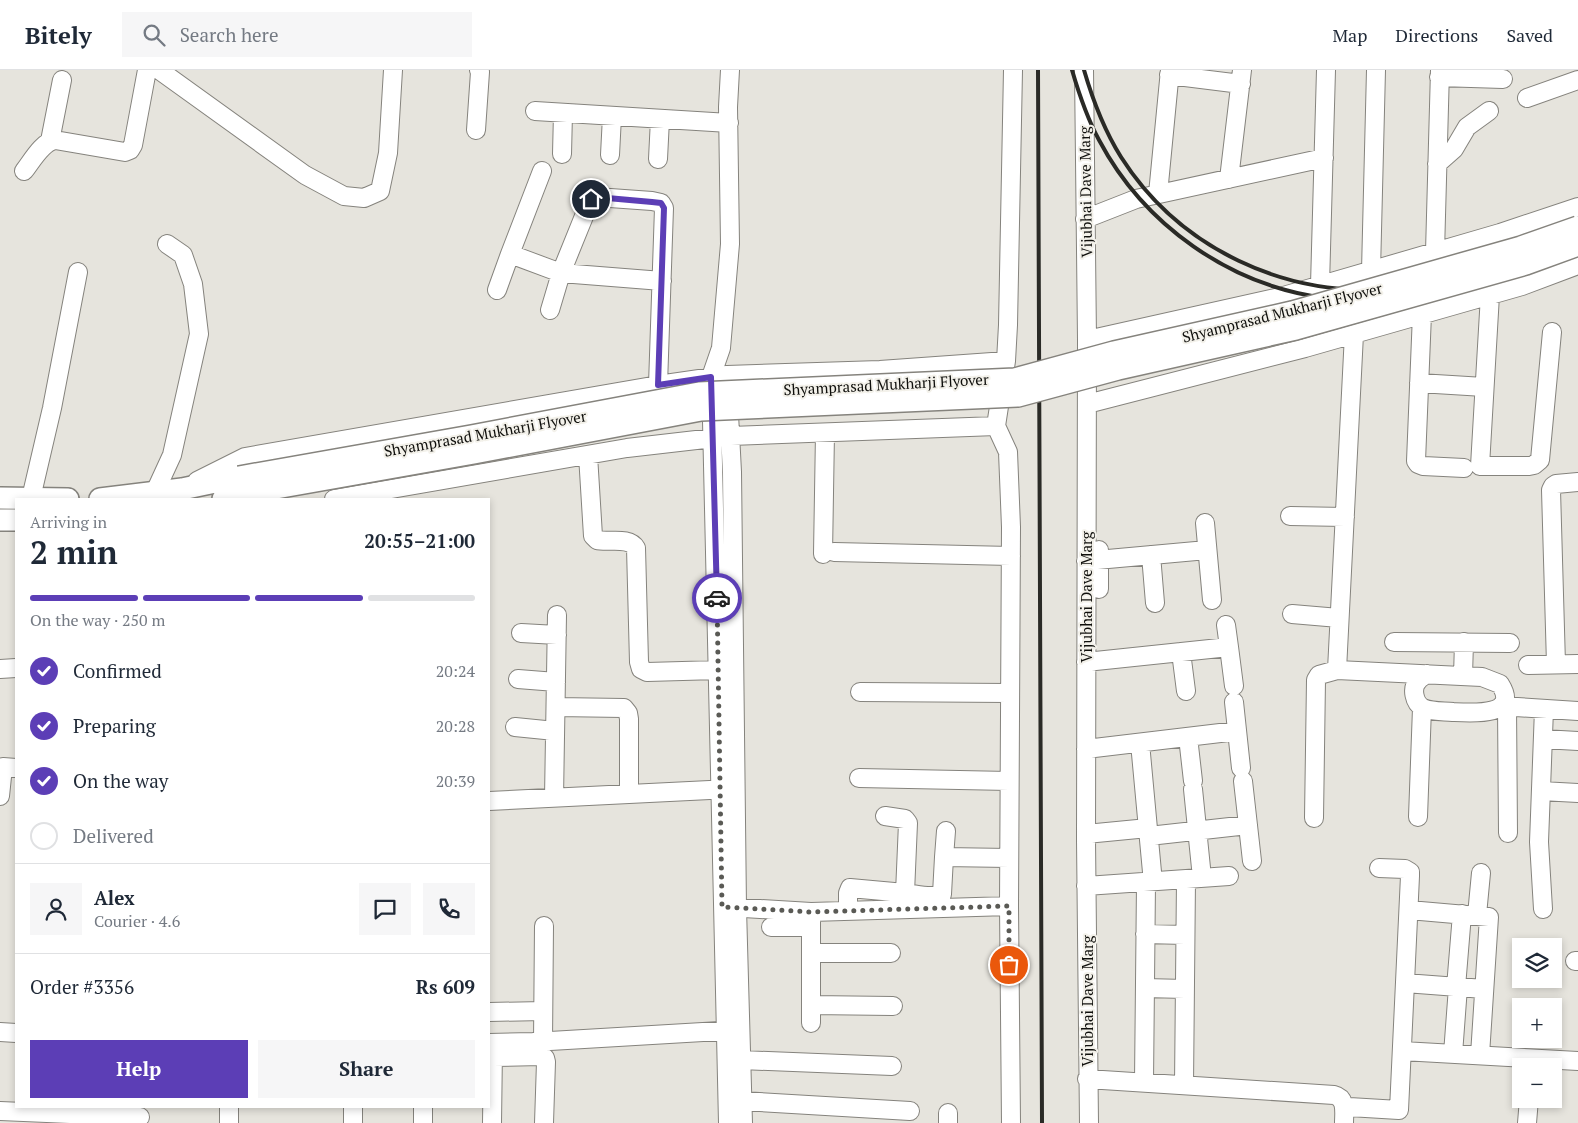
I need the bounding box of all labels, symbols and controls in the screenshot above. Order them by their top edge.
search box [122,12,472,57]
text: Bitely [25,19,92,51]
icon: search [140,21,168,49]
text: Search here [180,22,278,47]
text: Map [1332,23,1367,47]
text: Directions [1395,23,1478,47]
text: Saved [1506,23,1553,47]
street label: Vijubhai Dave Marg [1074,125,1096,258]
pin [570,178,612,220]
icon: home [577,185,605,213]
street label: Shyamprasad Mukharji Flyover [1180,277,1384,347]
street label: Shyamprasad Mukharji Flyover [783,369,989,399]
street label: Shyamprasad Mukharji Flyover [382,405,588,461]
text: Arriving in [30,511,107,533]
text: 20:55–21:00 [364,528,475,553]
street label: Vijubhai Dave Marg [1076,530,1096,663]
text: 2 min [30,531,118,573]
courier [692,573,742,623]
icon: car [703,584,731,612]
text: On the way · 250 m [30,609,165,631]
icon: check [30,657,58,685]
text: Confirmed [73,658,162,683]
text: 20:24 [436,660,475,682]
icon: check [30,712,58,740]
text: Preparing [73,713,156,738]
text: 20:28 [436,715,475,737]
icon: check [30,767,58,795]
text: On the way [73,768,168,793]
text: 20:39 [436,770,475,792]
text: Delivered [73,823,154,848]
button: person [30,883,82,935]
button: chat [359,883,411,935]
button: phone [423,883,475,935]
text: Alex [94,885,135,910]
text: Courier · 4.6 [94,910,180,932]
street label: Vijubhai Dave Marg [1077,934,1097,1067]
map controls [1512,938,1562,1108]
button: layers [1512,938,1562,988]
pin [988,944,1030,986]
icon: bag [995,951,1023,979]
text: Order #3356 [30,974,134,999]
text: Rs 609 [416,974,475,999]
button: + [1512,998,1562,1048]
button: Help [30,1040,248,1098]
button: Share [258,1040,475,1098]
button: − [1512,1058,1562,1108]

